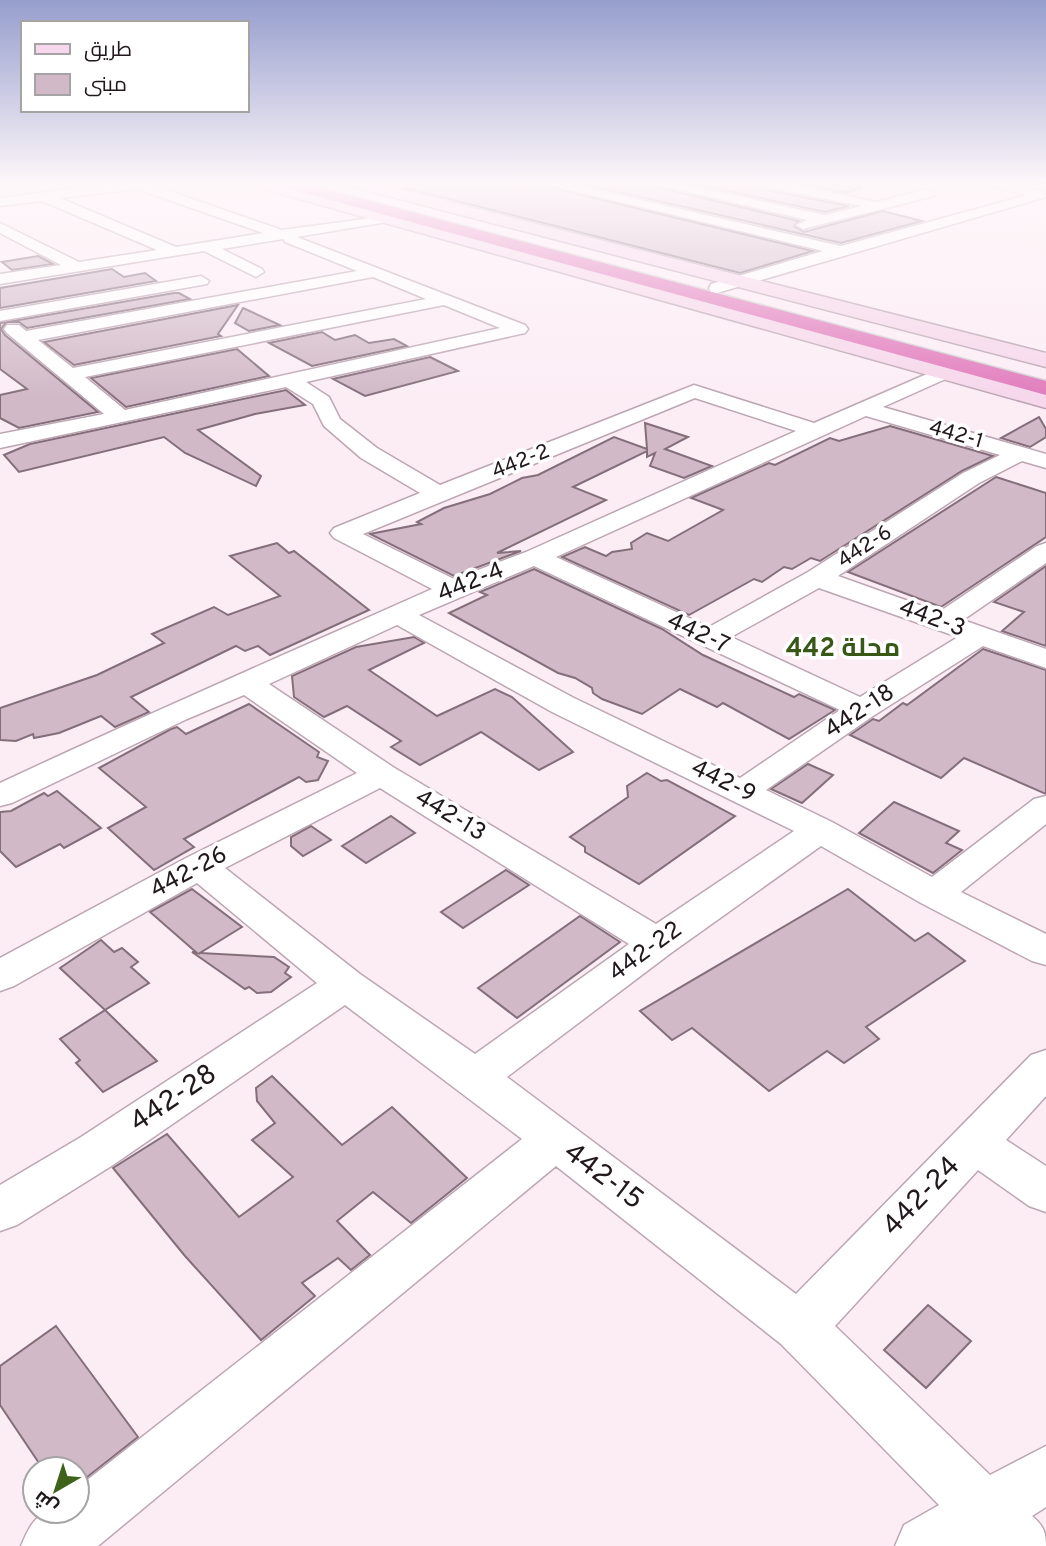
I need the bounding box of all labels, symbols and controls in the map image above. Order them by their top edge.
legend [21,21,248,112]
text: طريق [84,37,132,64]
text: مبنى [84,72,127,99]
street label: 442-1 [926,414,986,456]
street label: 442-2 [488,438,554,486]
street label: 442-6 [833,519,897,575]
street label: 442-4 [433,556,509,610]
street label: 442-3 [895,593,969,645]
street label: 442-7 [662,607,734,661]
district label: محلة 442 [786,633,900,666]
street label: 442-18 [819,678,901,746]
street label: 442-9 [686,754,760,810]
street label: 442-13 [409,783,491,849]
street label: 442-26 [145,840,233,906]
street label: 442-22 [603,915,689,989]
street label: 442-28 [124,1057,224,1141]
street label: 442-15 [556,1135,650,1219]
street label: 442-24 [875,1149,969,1245]
north arrow [21,1455,91,1525]
text: ش [30,1485,64,1519]

